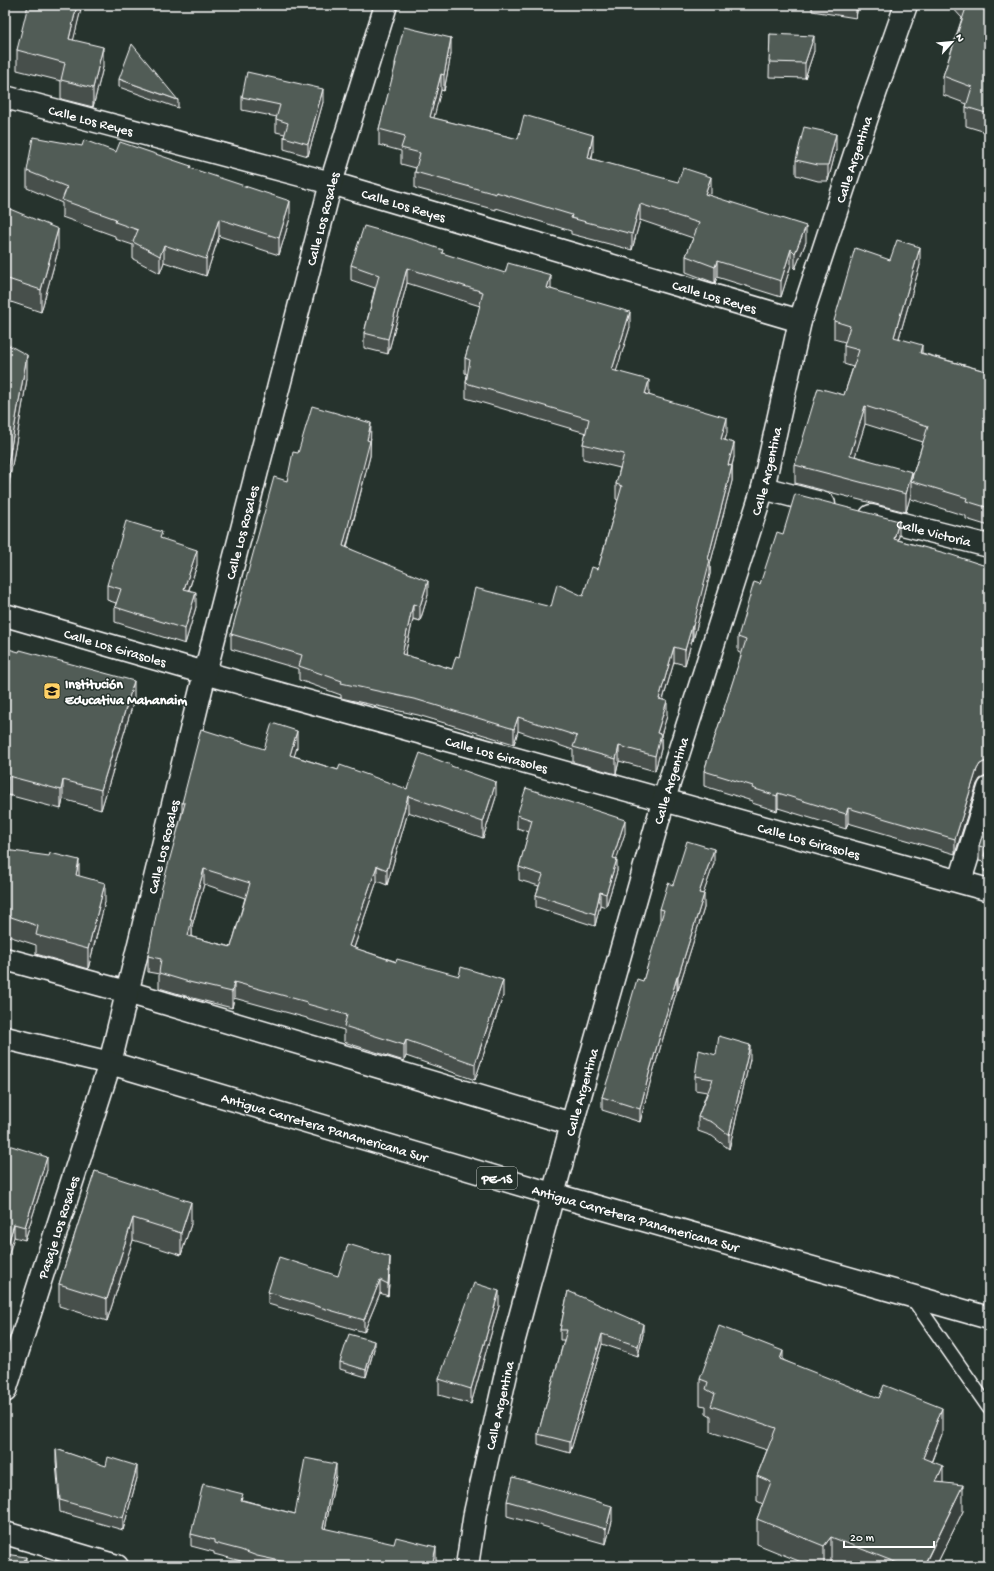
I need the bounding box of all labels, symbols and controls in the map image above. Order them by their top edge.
north arrow [932,22,972,62]
text: N [952,32,966,44]
street label: Calle Los Reyes [46,103,135,142]
street label: Calle Argentina [833,113,878,206]
street label: Calle Los Rosales [304,170,345,268]
street label: Calle Los Reyes [359,186,448,227]
street label: Calle Los Reyes [670,278,759,319]
street label: Calle Argentina [749,425,788,518]
street label: Calle Los Rosales [223,484,264,582]
street label: Calle Victoria [894,517,974,552]
street label: Calle Los Girasoles [62,627,169,673]
place label: Institución Educativa Mahanaim [65,677,187,710]
school or university icon: Institución Educativa Mahanaim [42,681,62,701]
street label: Calle Los Girasoles [443,734,550,779]
street label: Calle Argentina [651,734,695,827]
street label: Calle Los Rosales [145,798,185,896]
street label: Calle Los Girasoles [755,820,862,865]
street label: Calle Argentina [563,1046,604,1138]
street label: Antigua Carretera Panamericana Sur [219,1090,430,1168]
road number: PE-1S [477,1167,517,1189]
street label: Pasaje Los Rosales [35,1174,84,1282]
street label: Antigua Carretera Panamericana Sur [530,1183,742,1258]
street label: Calle Argentina [483,1359,520,1452]
scale bar [844,1523,934,1549]
text: 20 m [850,1532,875,1546]

